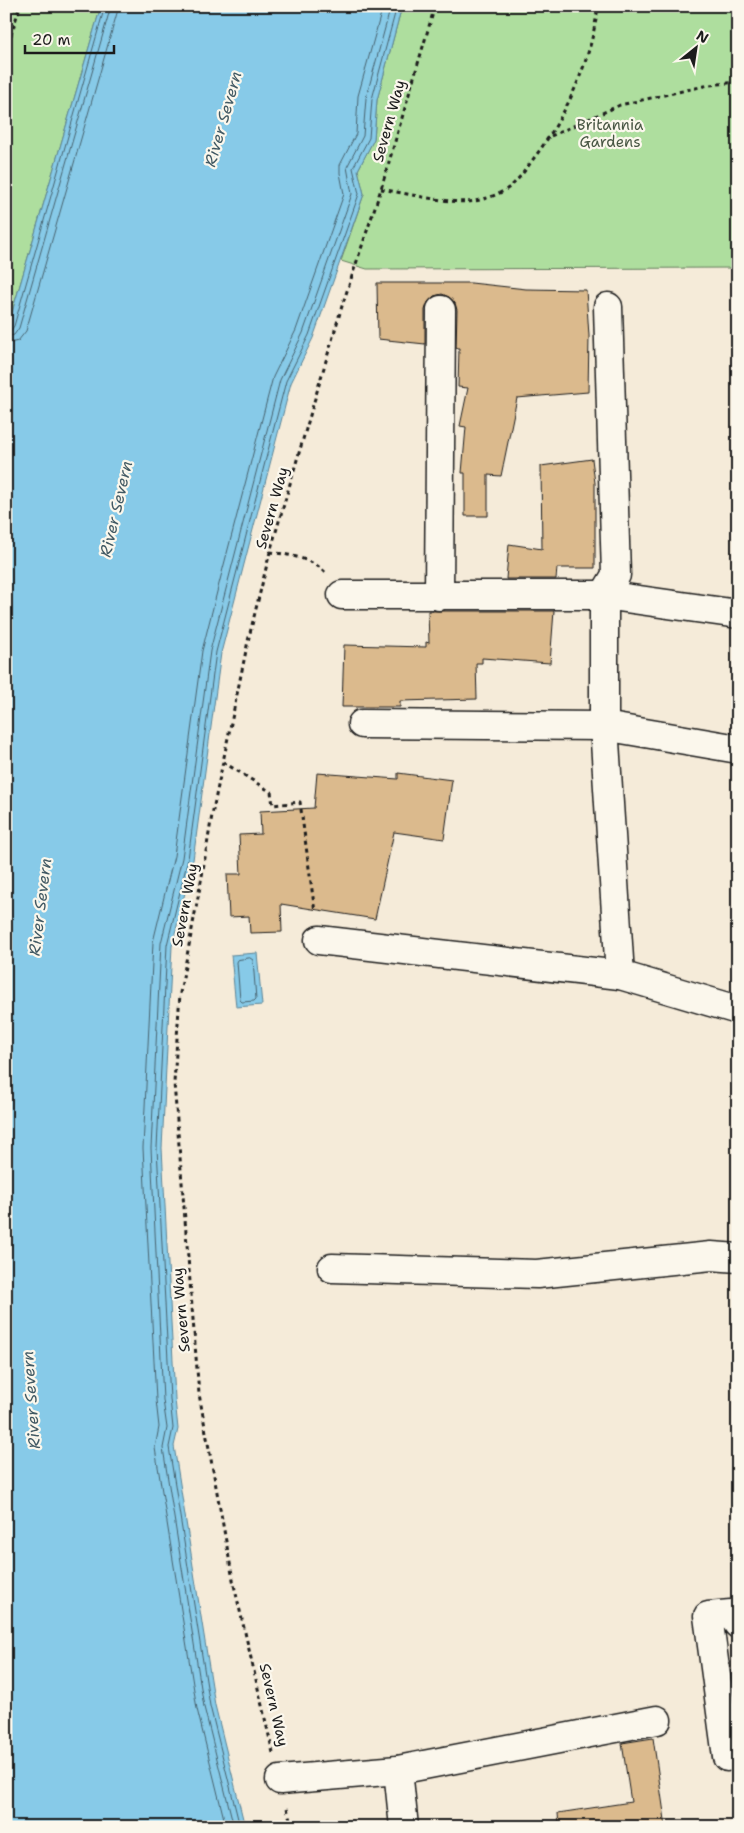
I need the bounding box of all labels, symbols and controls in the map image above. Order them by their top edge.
scale bar [25,22,114,54]
north arrow [672,22,722,72]
text: N [693,26,712,47]
text: 20 m [32,30,71,50]
water label: River Severn [199,69,247,169]
street label: Severn Way [368,78,410,164]
park label: Britannia Gardens [577,115,644,152]
water label: River Severn [95,459,137,559]
street label: Severn Way [251,465,293,551]
water label: River Severn [24,857,56,957]
street label: Severn Way [167,862,203,948]
street label: Severn Way [167,1267,195,1353]
water label: River Severn [17,1350,45,1450]
street label: Severn Way [255,1661,293,1749]

